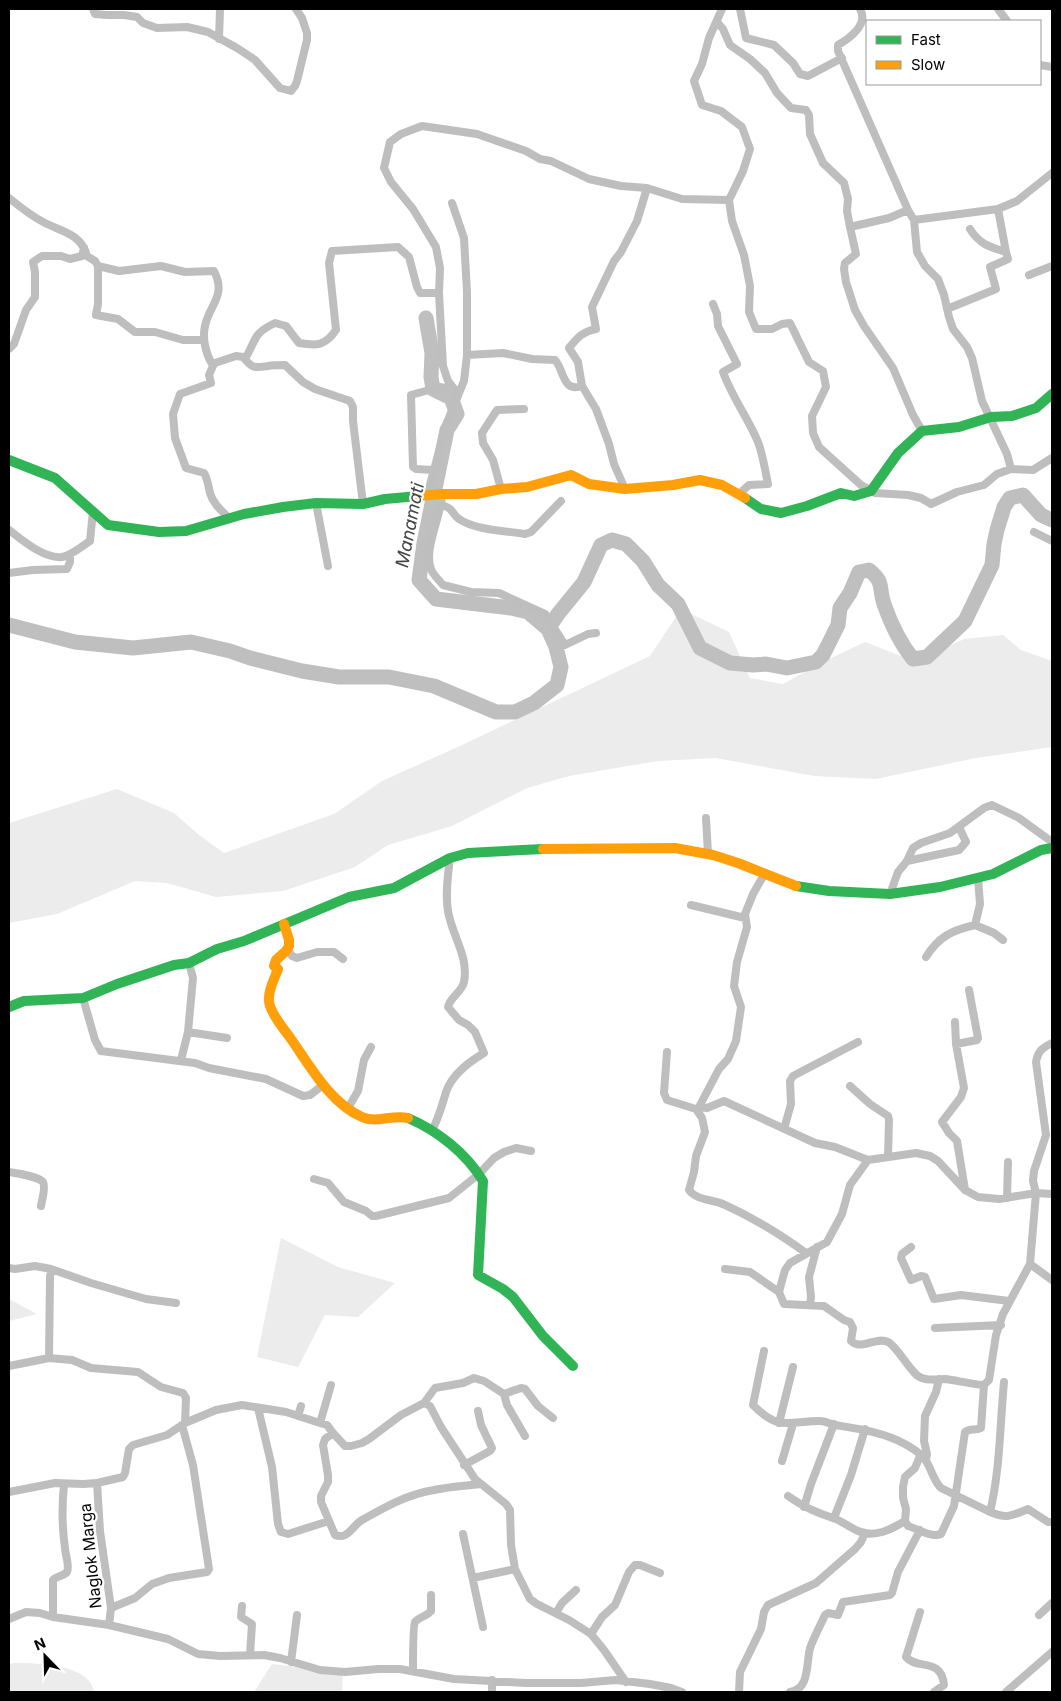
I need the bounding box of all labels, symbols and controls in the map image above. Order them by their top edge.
legend [866,20,1041,85]
text: Fast [911,30,941,49]
text: Slow [911,55,945,74]
water label: Manamati [391,480,428,569]
street label: Naglok Marga [75,1502,105,1610]
north arrow [20,1631,70,1681]
text: N [31,1634,48,1653]

